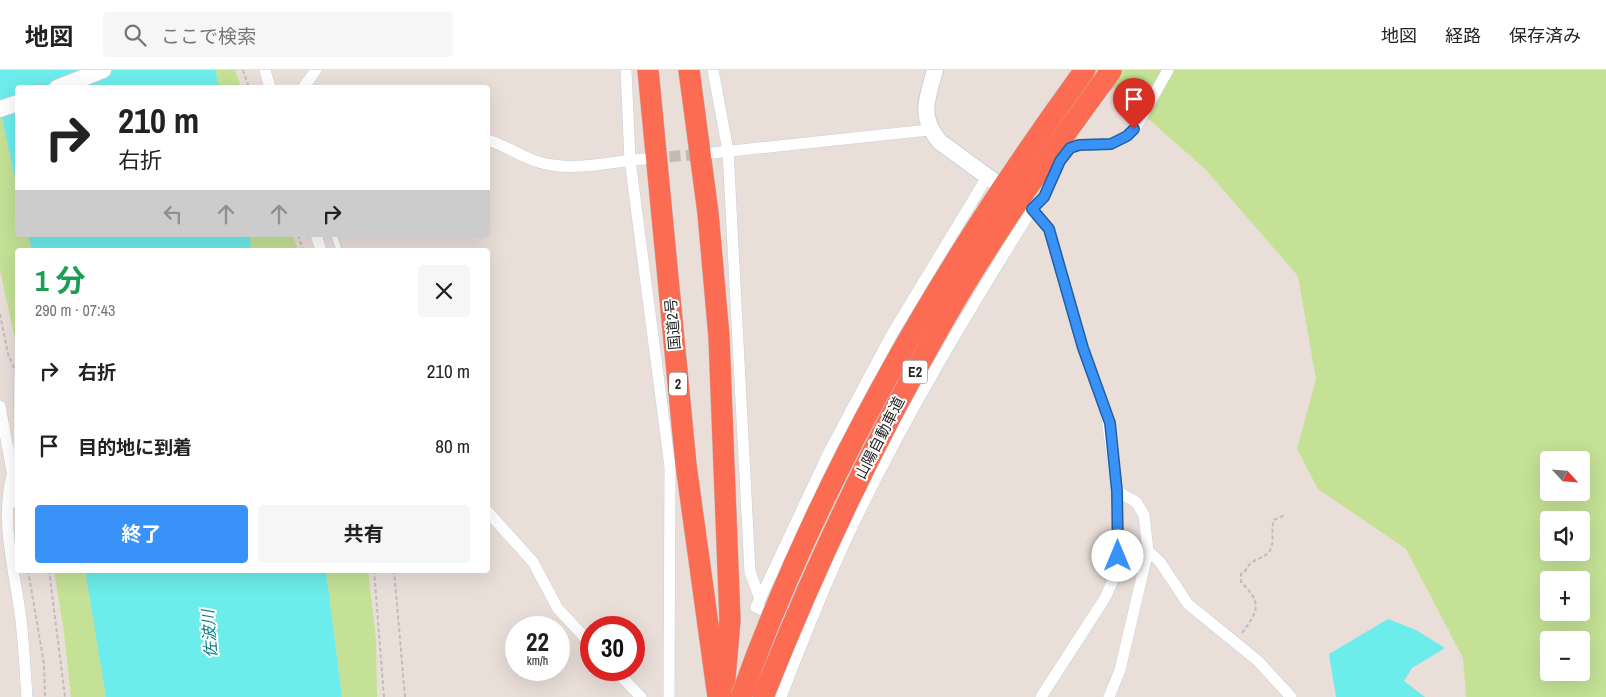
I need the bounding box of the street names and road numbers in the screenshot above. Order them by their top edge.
street label: 国道2号 [660,297,685,351]
road number: E2 [902,360,928,384]
road number: 2 [669,372,687,396]
street label: 山陽自動車道 [850,393,909,483]

